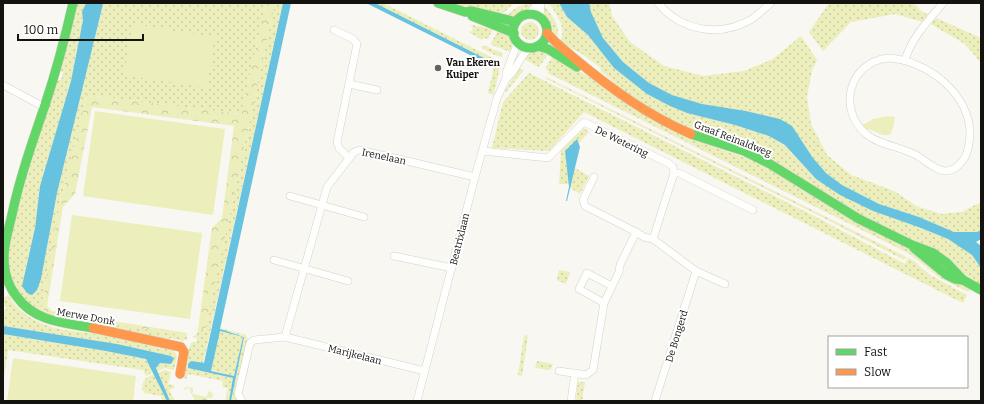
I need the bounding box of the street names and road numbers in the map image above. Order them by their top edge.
street label: Graaf Reinaldweg [692,119,773,159]
street label: De Wetering [593,124,650,160]
street label: Irenelaan [361,146,408,168]
street label: Beatrixlaan [448,211,472,267]
street label: Merwe Donk [56,306,116,328]
street label: De Bongerd [663,309,691,364]
street label: Marijkelaan [327,342,384,368]

